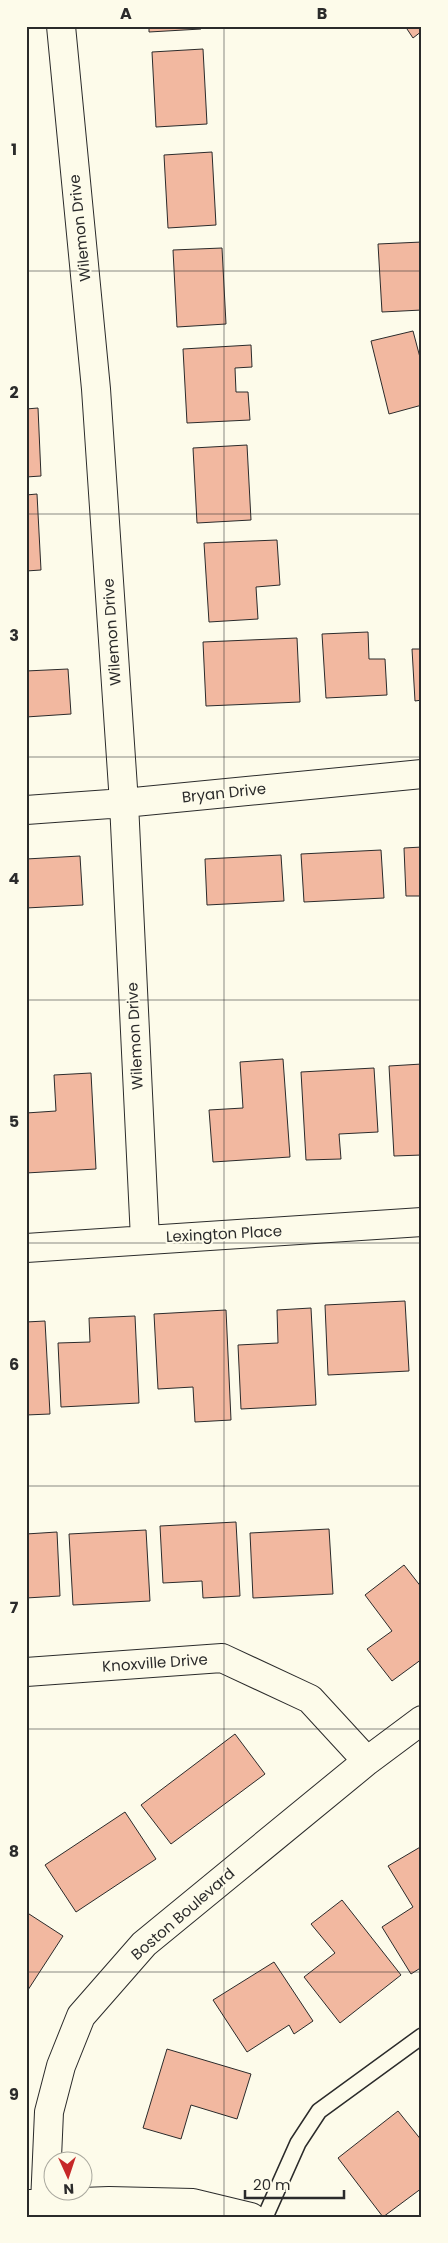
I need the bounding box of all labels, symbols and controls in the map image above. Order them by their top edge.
text: A [120,2,132,25]
text: B [317,2,327,25]
text: 1 [11,138,17,161]
street label: Wilemon Drive [63,173,96,283]
text: 2 [9,381,19,404]
street label: Wilemon Drive [97,578,126,686]
text: 3 [9,624,19,647]
street label: Bryan Drive [181,778,267,807]
text: 4 [9,867,20,890]
street label: Wilemon Drive [121,982,148,1090]
text: 5 [9,1110,19,1133]
street label: Lexington Place [166,1220,282,1247]
text: 6 [9,1353,19,1376]
text: 7 [10,1596,19,1619]
street label: Knoxville Drive [101,1648,208,1677]
text: 8 [9,1840,19,1863]
street label: Boston Boulevard [126,1863,239,1965]
text: 9 [9,2083,19,2106]
north arrow [42,2150,92,2200]
scale bar [245,2168,344,2200]
text: 20 m [253,2174,291,2195]
text: N [63,2179,74,2199]

